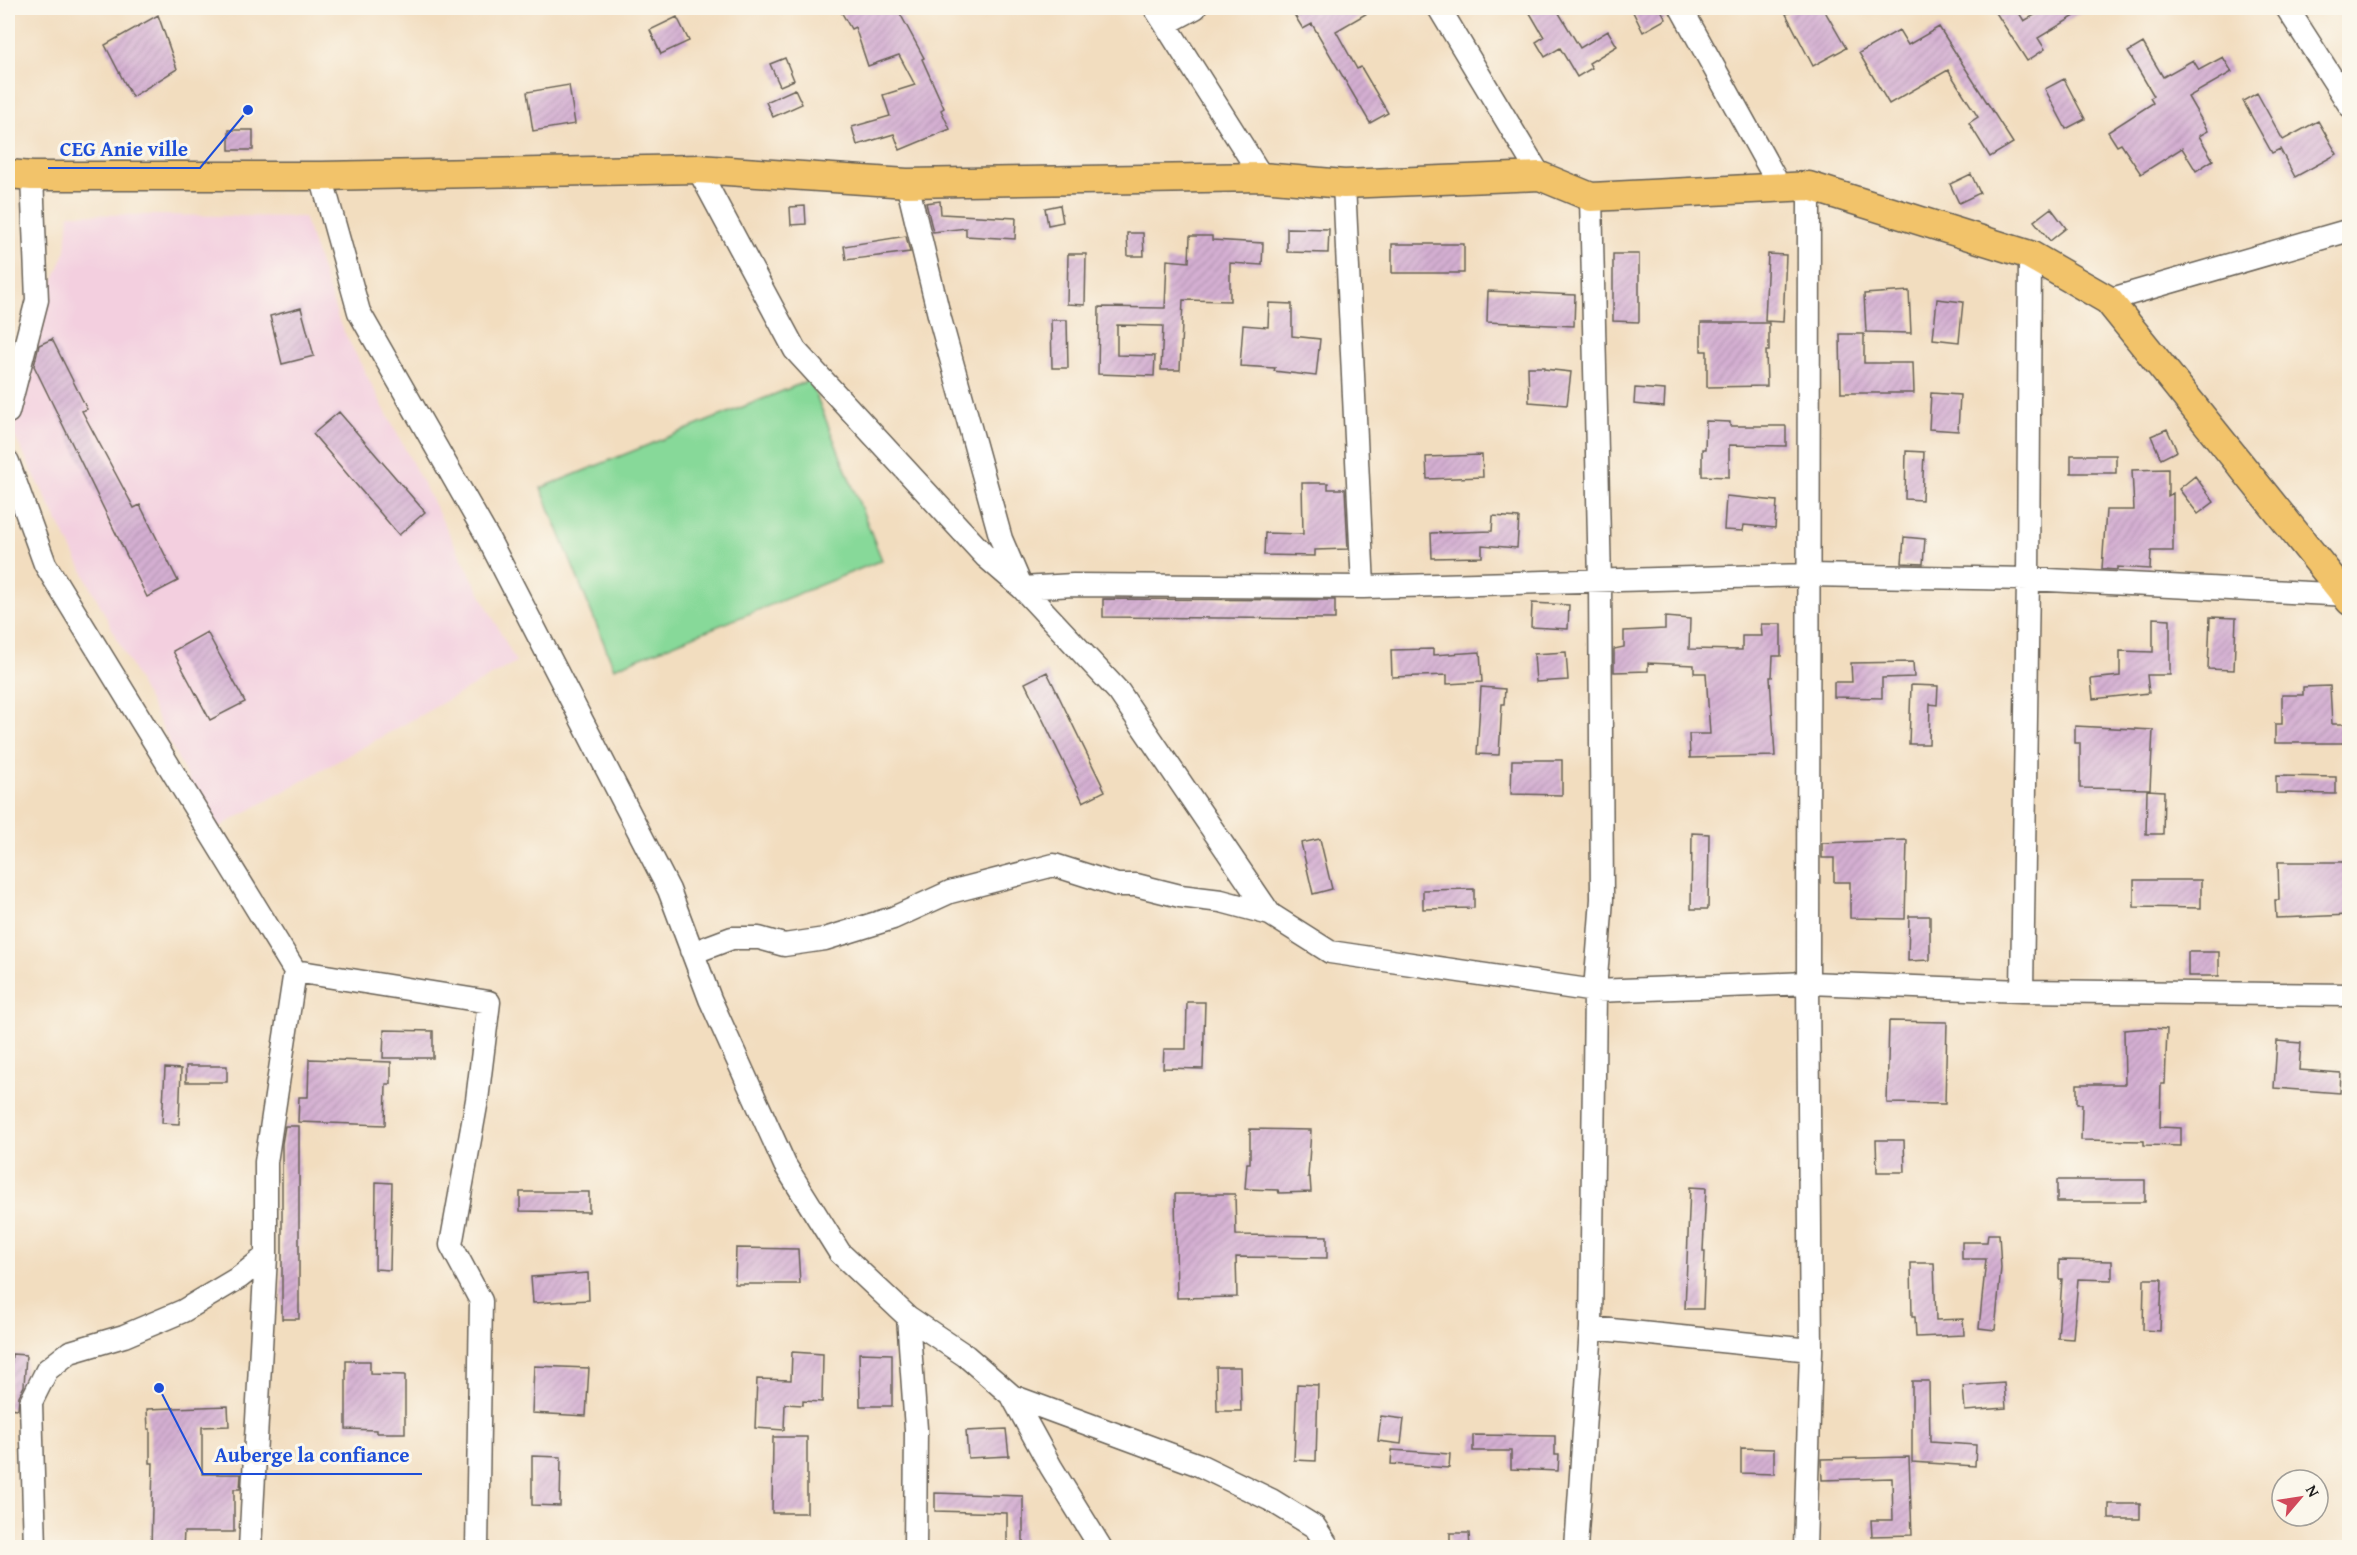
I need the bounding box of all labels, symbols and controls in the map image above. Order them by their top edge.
callout: CEG Anie ville [48,129,200,168]
text: CEG Anie ville [60,133,188,164]
callout: Auberge la confiance [203,1435,422,1474]
text: Auberge la confiance [214,1439,410,1470]
north arrow [2270,1468,2330,1528]
text: N [2300,1480,2326,1501]

